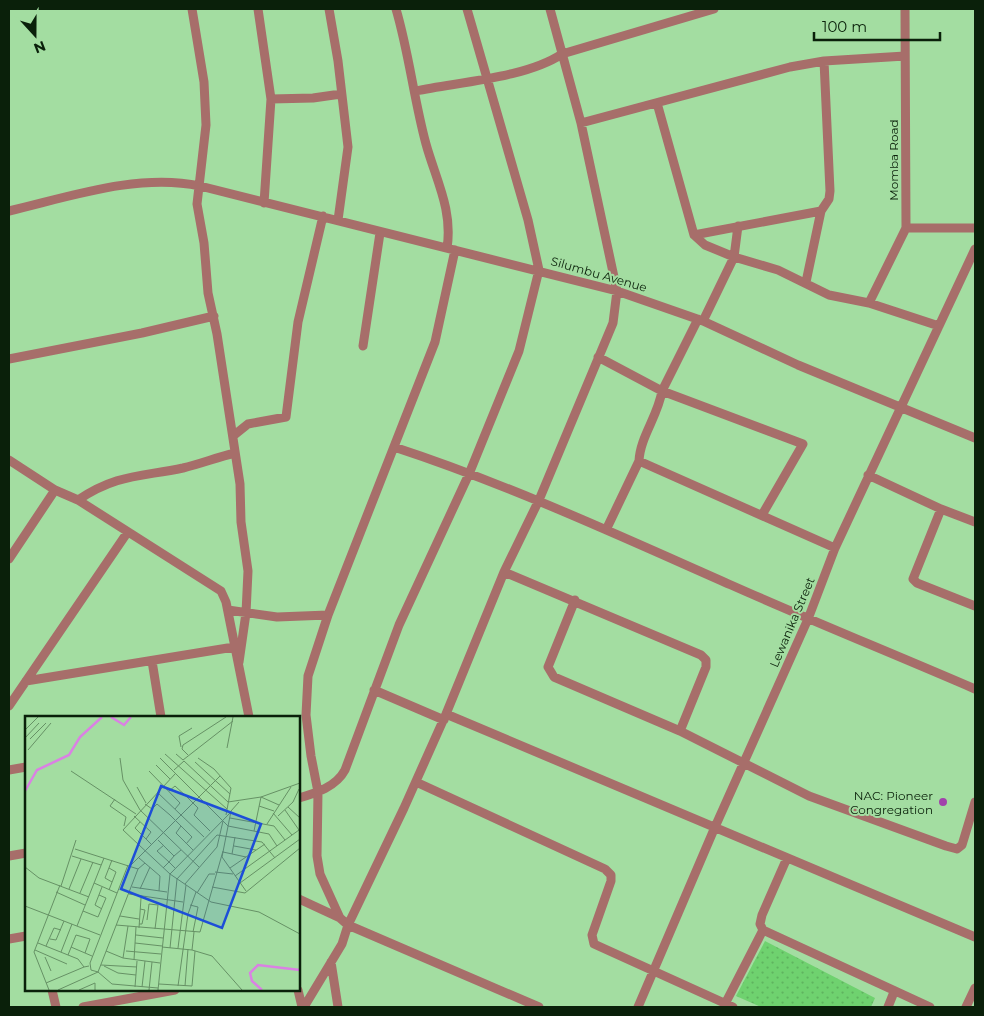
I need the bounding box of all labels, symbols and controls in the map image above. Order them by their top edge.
north arrow [10,10,60,60]
scale bar [814,10,940,42]
text: 100 m [822,17,867,36]
text: N [31,37,48,58]
street label: Momba Road [886,119,901,201]
street label: Silumbu Avenue [549,253,649,295]
street label: Lewanika Street [766,575,818,669]
inset map [25,716,300,991]
place label: NAC: Pioneer Congregation [850,788,933,817]
marker: NAC: Pioneer Congregation [937,796,949,808]

